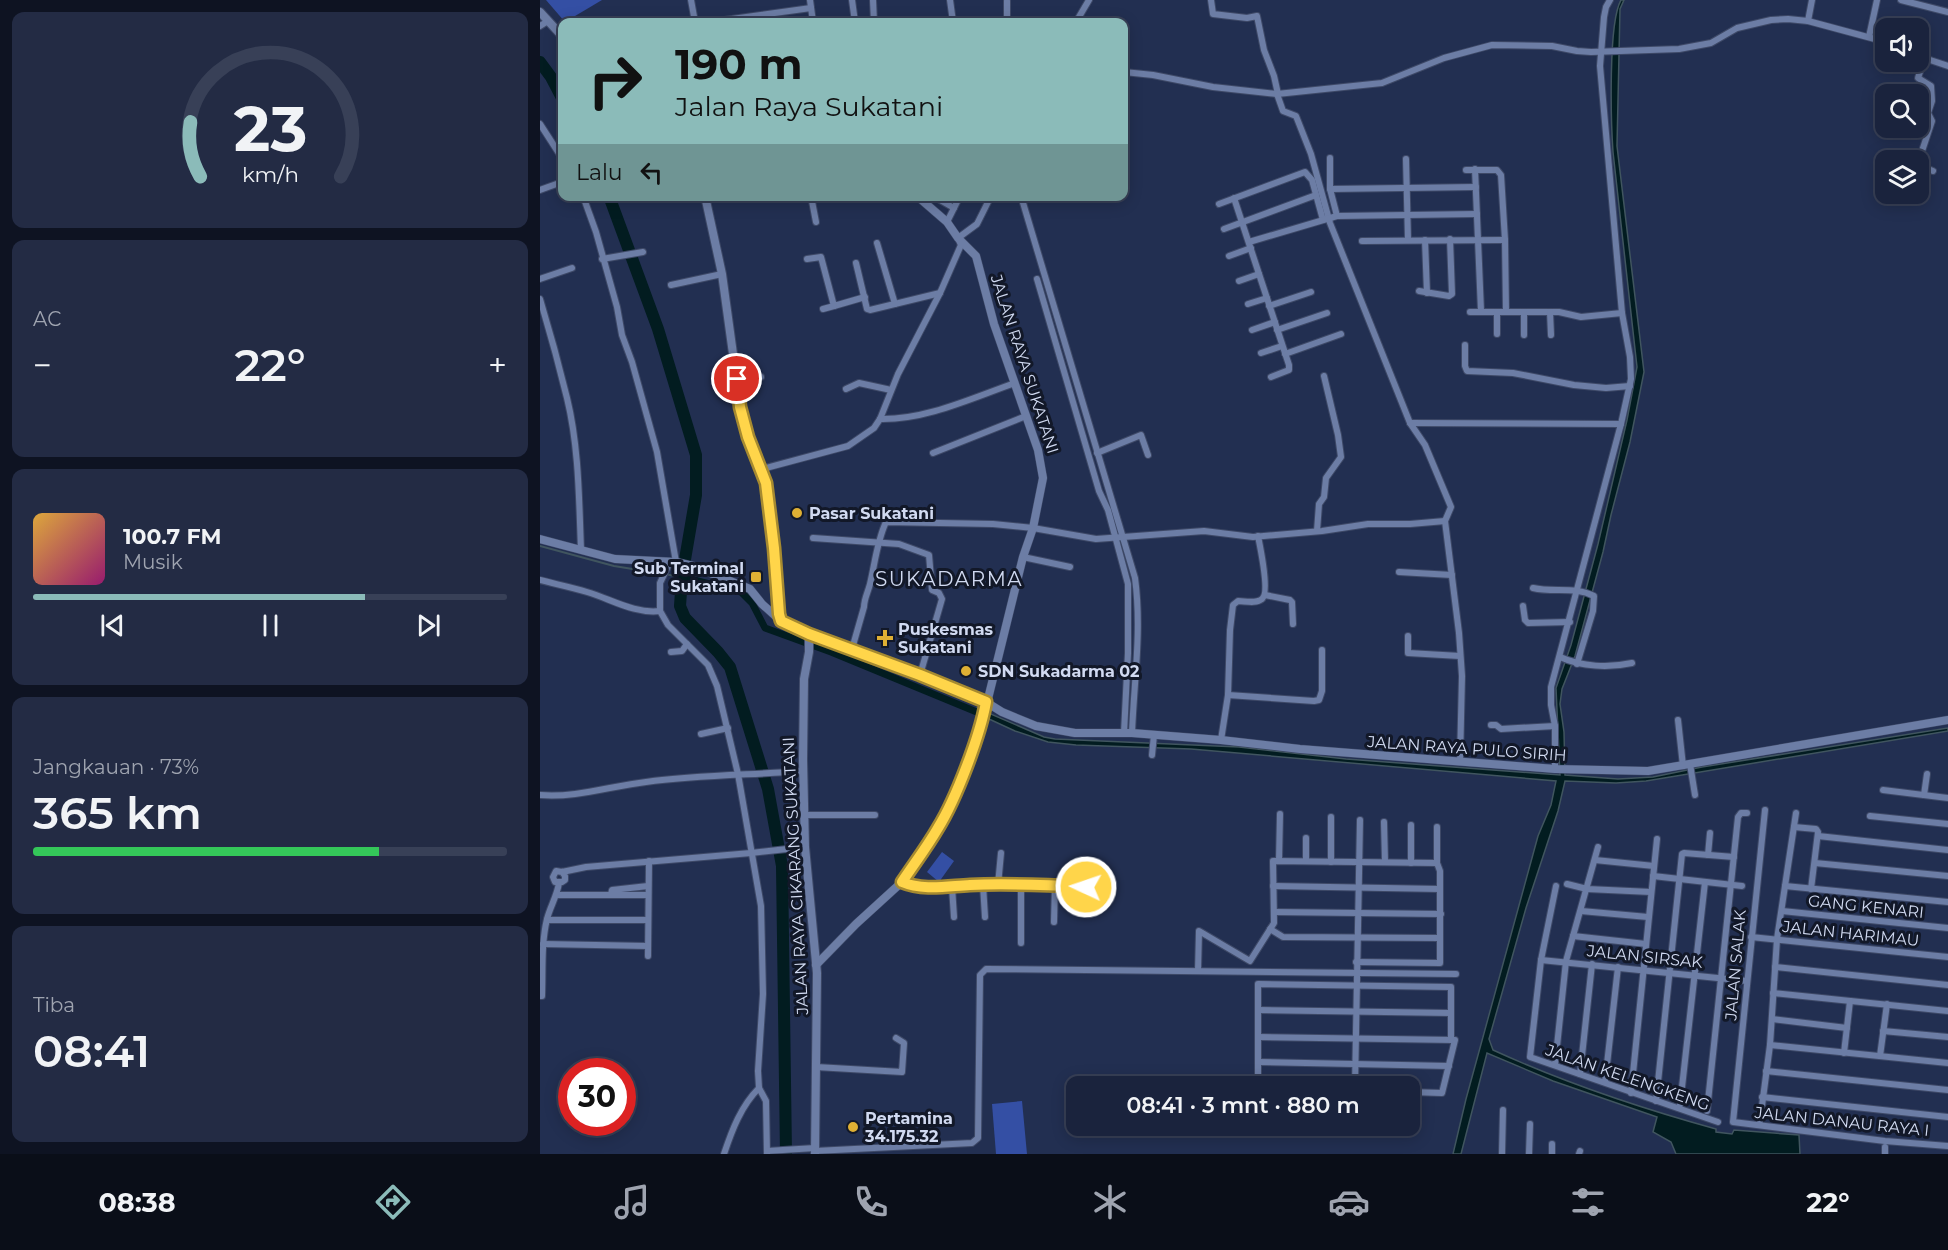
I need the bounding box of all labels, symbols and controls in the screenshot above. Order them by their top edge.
map controls [1875,18,1929,204]
button: sound [1875,18,1929,72]
text: 190 m [675,38,803,90]
icon: right [576,42,654,120]
button: search [1875,84,1929,138]
text: Jalan Raya Sukatani [675,90,943,123]
text: 23 [233,91,307,167]
button: layers [1875,150,1929,204]
icon: left [635,156,668,189]
text: Lalu [576,159,623,186]
text: km/h [241,162,299,188]
street label: JALAN RAYA SUKATANI [986,271,1062,456]
text: AC [33,307,61,331]
text: 22° [234,337,306,392]
text: − [33,345,52,385]
text: + [488,345,507,385]
pin [711,353,762,404]
icon: arrive [720,362,753,395]
place label: Pasar Sukatani [809,504,934,523]
marker: Pasar Sukatani [790,506,804,520]
text: 100.7 FM [123,523,222,550]
text: Musik [123,550,183,574]
place label: Sub Terminal Sukatani [634,559,744,596]
district label: SUKADARMA [875,567,1023,591]
marker: Sub Terminal Sukatani [749,570,763,584]
icon: previous [96,609,129,642]
icon: pause [254,609,287,642]
icon: next [412,609,445,642]
place label: Puskesmas Sukatani [898,620,994,657]
marker: Puskesmas Sukatani [876,629,894,647]
place label: SDN Sukadarma 02 [978,662,1140,681]
marker: SDN Sukadarma 02 [959,664,973,678]
street label: JALAN RAYA PULO SIRIH [1366,732,1567,765]
street label: JALAN RAYA CIKARANG SUKATANI [779,737,812,1016]
text: Jangkauan · 73% [33,755,199,779]
text: 365 km [33,785,202,840]
position arrow [1054,855,1118,919]
street label: GANG KENARI [1807,891,1925,922]
street label: JALAN SALAK [1721,908,1750,1022]
street label: JALAN HARIMAU [1781,917,1920,950]
street label: JALAN SIRSAK [1585,941,1704,972]
text: Tiba [33,993,75,1017]
text: 08:41 [33,1023,150,1078]
street label: JALAN KELENGKENG [1542,1040,1712,1115]
speed limit sign: 30 [558,1058,636,1136]
text: 08:41 · 3 mnt · 880 m [1126,1092,1360,1119]
street label: JALAN DANAU RAYA I [1753,1103,1930,1140]
place label: Pertamina 34.175.32 [864,1109,953,1146]
marker: Pertamina 34.175.32 [846,1120,860,1134]
icon: directions [372,1181,414,1223]
icon: music [611,1181,653,1223]
icon: phone [850,1181,892,1223]
icon: climate [1089,1181,1131,1223]
icon: car [1328,1181,1370,1223]
icon: filters [1567,1181,1609,1223]
text: 08:38 [98,1186,176,1219]
text: 22° [1806,1186,1849,1219]

